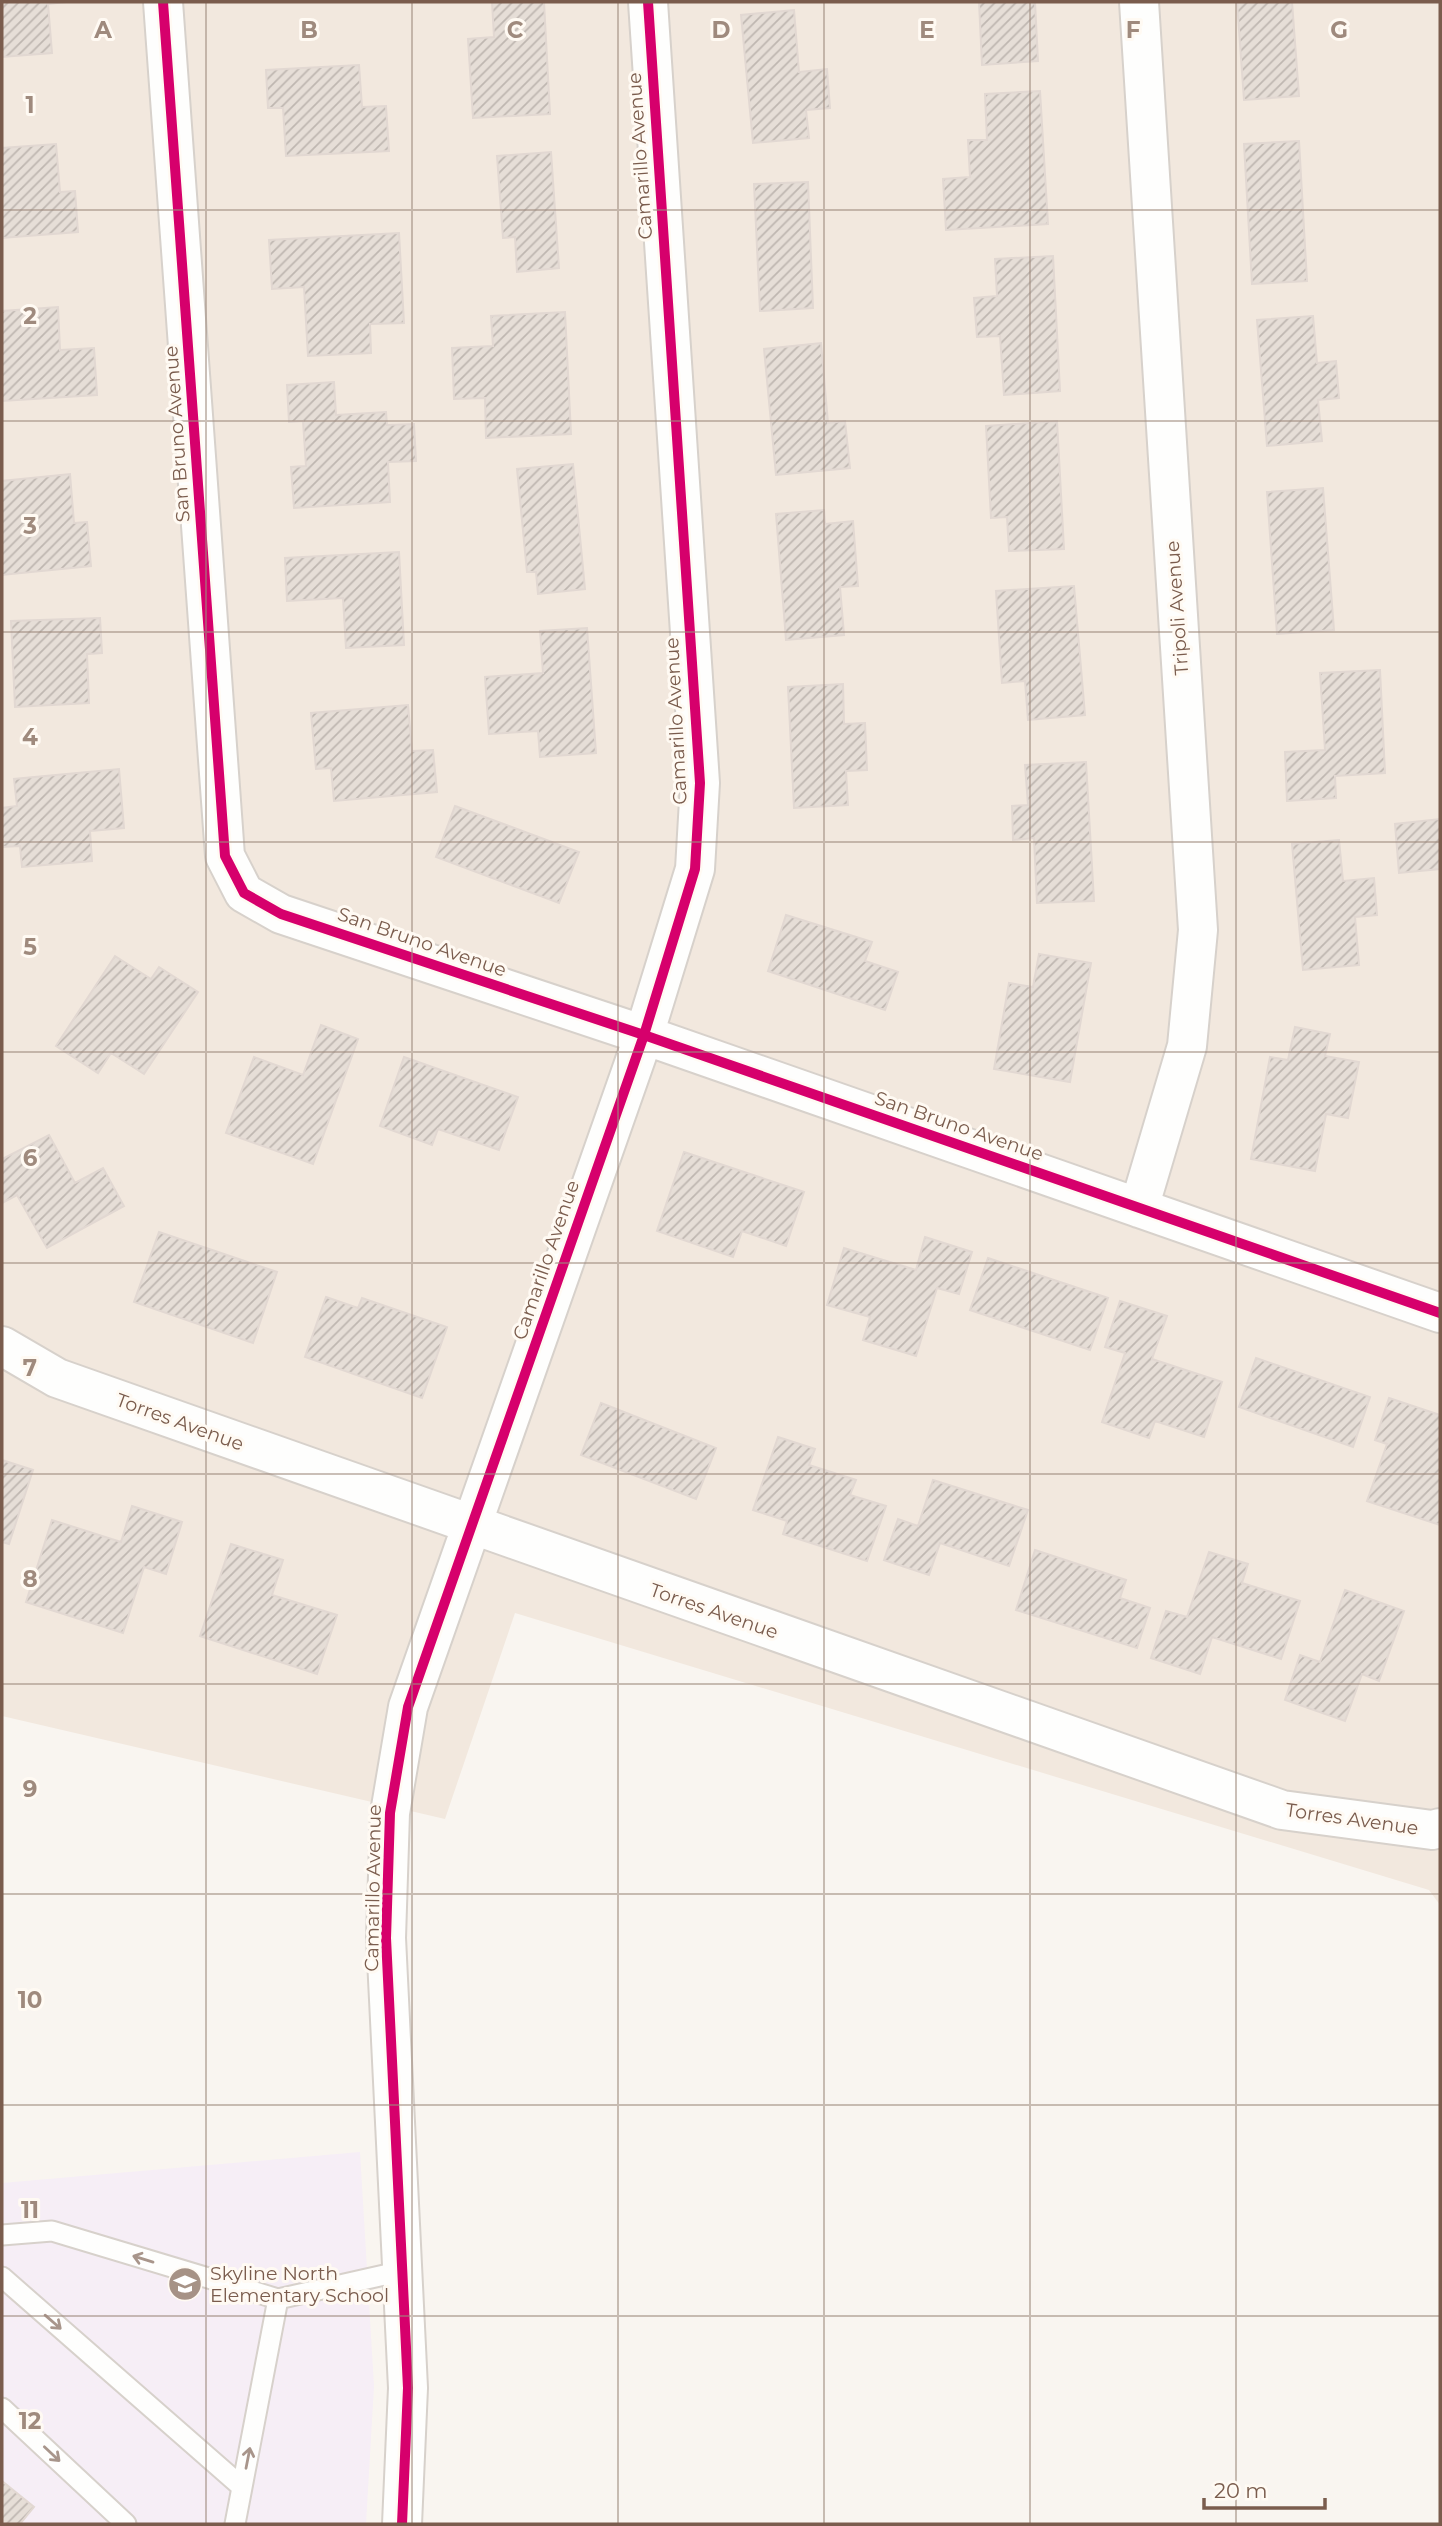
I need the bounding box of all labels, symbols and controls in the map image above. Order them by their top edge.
text: A [93,16,112,44]
text: B [300,16,318,44]
text: C [507,16,524,44]
text: D [712,16,731,44]
text: E [919,16,935,44]
text: F [1126,16,1141,44]
text: G [1330,16,1348,44]
street label: Camarillo Avenue [623,72,657,240]
text: 1 [25,91,35,119]
text: 2 [23,302,37,330]
street label: San Bruno Avenue [159,345,195,523]
text: 3 [22,512,37,540]
street label: Tripoli Avenue [1161,540,1193,676]
street label: Camarillo Avenue [660,637,692,805]
text: 4 [22,723,38,751]
street label: San Bruno Avenue [335,902,509,982]
text: 5 [23,933,37,961]
street label: San Bruno Avenue [872,1086,1046,1166]
text: 6 [23,1144,38,1172]
street label: Camarillo Avenue [508,1177,584,1343]
text: 7 [23,1354,37,1382]
street label: Torres Avenue [113,1388,247,1456]
text: 8 [22,1565,38,1593]
street label: Torres Avenue [647,1578,781,1644]
text: 9 [23,1775,37,1803]
street label: Torres Avenue [1284,1798,1420,1840]
street label: Camarillo Avenue [360,1804,386,1972]
text: 10 [18,1986,42,2014]
text: 11 [21,2196,39,2224]
one-way arrow [132,2251,154,2264]
place label: Skyline North Elementary School [210,2262,389,2307]
school or university icon: Skyline North Elementary School [166,2265,204,2303]
one-way arrow [44,2314,62,2330]
text: 12 [19,2407,41,2435]
one-way arrow [43,2446,60,2463]
one-way arrow [242,2447,255,2469]
scale bar [1204,2466,1325,2510]
text: 20 m [1214,2478,1268,2503]

